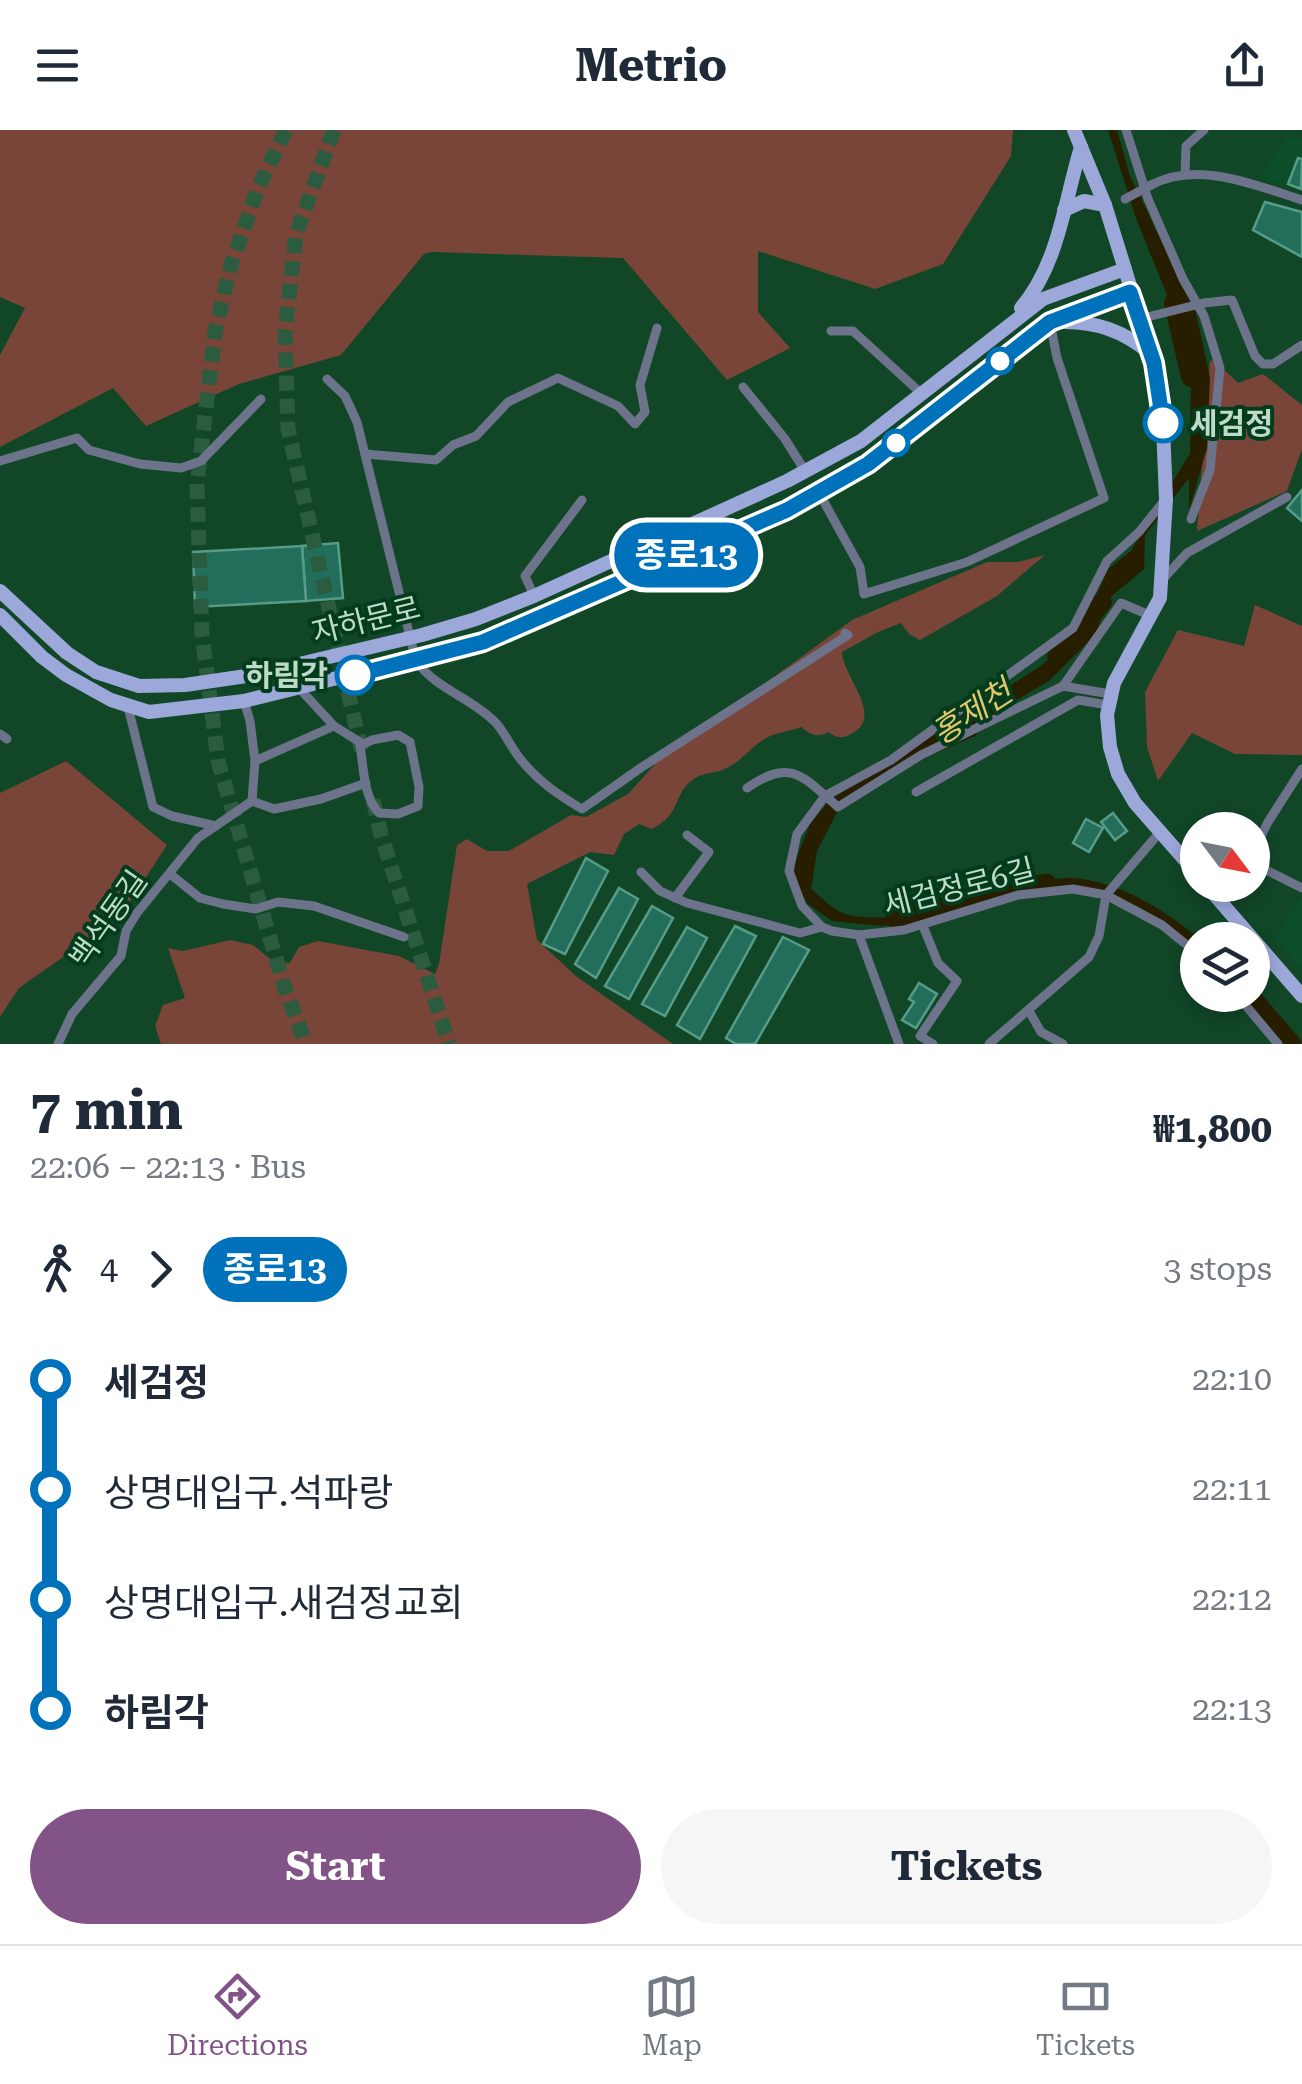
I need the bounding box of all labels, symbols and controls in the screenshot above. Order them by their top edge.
icon: menu [30,38,85,93]
icon: share [1217,38,1272,93]
text: Metrio [575,39,727,92]
unlabelled marker [987,348,1013,374]
marker: 세검정 [1144,404,1182,442]
place label: 세검정 [1190,406,1273,441]
unlabelled marker [883,430,909,456]
line badge: 종로13 [616,522,756,588]
text: 종로13 [634,535,738,576]
street label: 자하문로 [308,590,424,650]
marker: 하림각 [336,656,374,694]
place label: 하림각 [245,658,328,693]
water label: 홍제천 [925,670,1022,752]
north arrow [1180,812,1270,902]
map controls [1180,812,1270,1012]
street label: 세검정로6길 [880,851,1038,923]
street label: 백석동길 [62,864,154,974]
button: layers [1180,922,1270,1012]
text: 7 min [30,1078,183,1142]
text: ₩1,800 [1153,1107,1272,1151]
text: 22:06 – 22:13 · Bus [30,1148,306,1186]
icon: walk [30,1242,85,1297]
icon: forward [133,1242,188,1297]
text: 종로13 [223,1249,327,1290]
text: 4 [100,1250,118,1288]
text: 3 stops [1163,1250,1272,1288]
text: 22:10 [1192,1360,1272,1398]
text: 세검정 [104,1361,209,1405]
text: 22:11 [1192,1470,1272,1508]
text: 상명대입구.석파랑 [104,1471,393,1515]
text: 22:12 [1192,1580,1272,1618]
text: 상명대입구.새검정교회 [104,1581,463,1625]
text: 22:13 [1192,1690,1272,1728]
text: 하림각 [104,1691,209,1735]
button: Start [30,1809,641,1924]
button: Tickets [661,1809,1272,1924]
tab: Directions [167,1969,308,2062]
tab: Map [642,1969,702,2062]
tab: Tickets [1036,1969,1135,2062]

